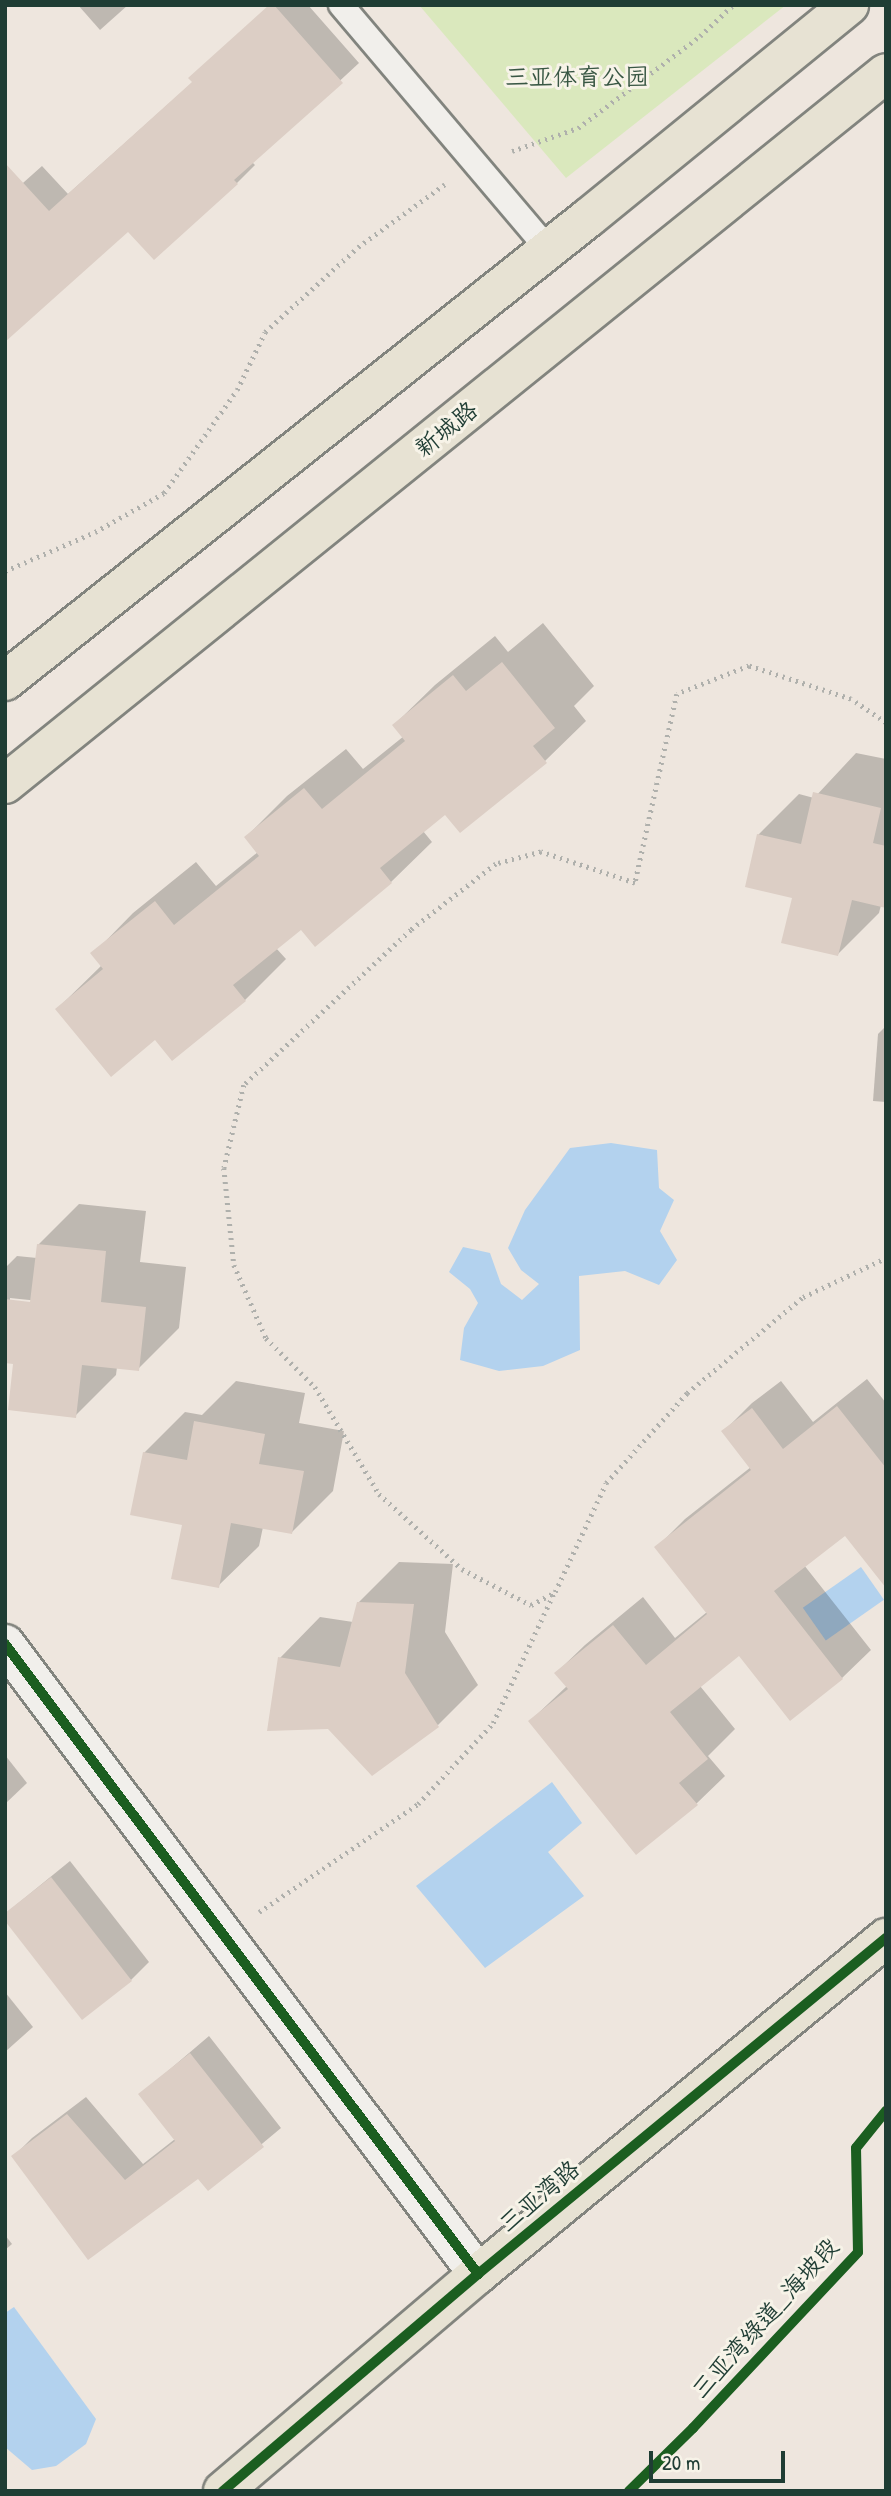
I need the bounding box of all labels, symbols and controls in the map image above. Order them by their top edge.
park label: 三亚体育公园 [505,63,649,91]
street label: 新城路 [409,395,483,463]
street label: 三亚湾路 [493,2154,585,2238]
street label: 三亚湾绿道_海坡段 [685,2232,845,2404]
scale bar [653,2436,790,2480]
text: 20 m [662,2448,700,2477]

